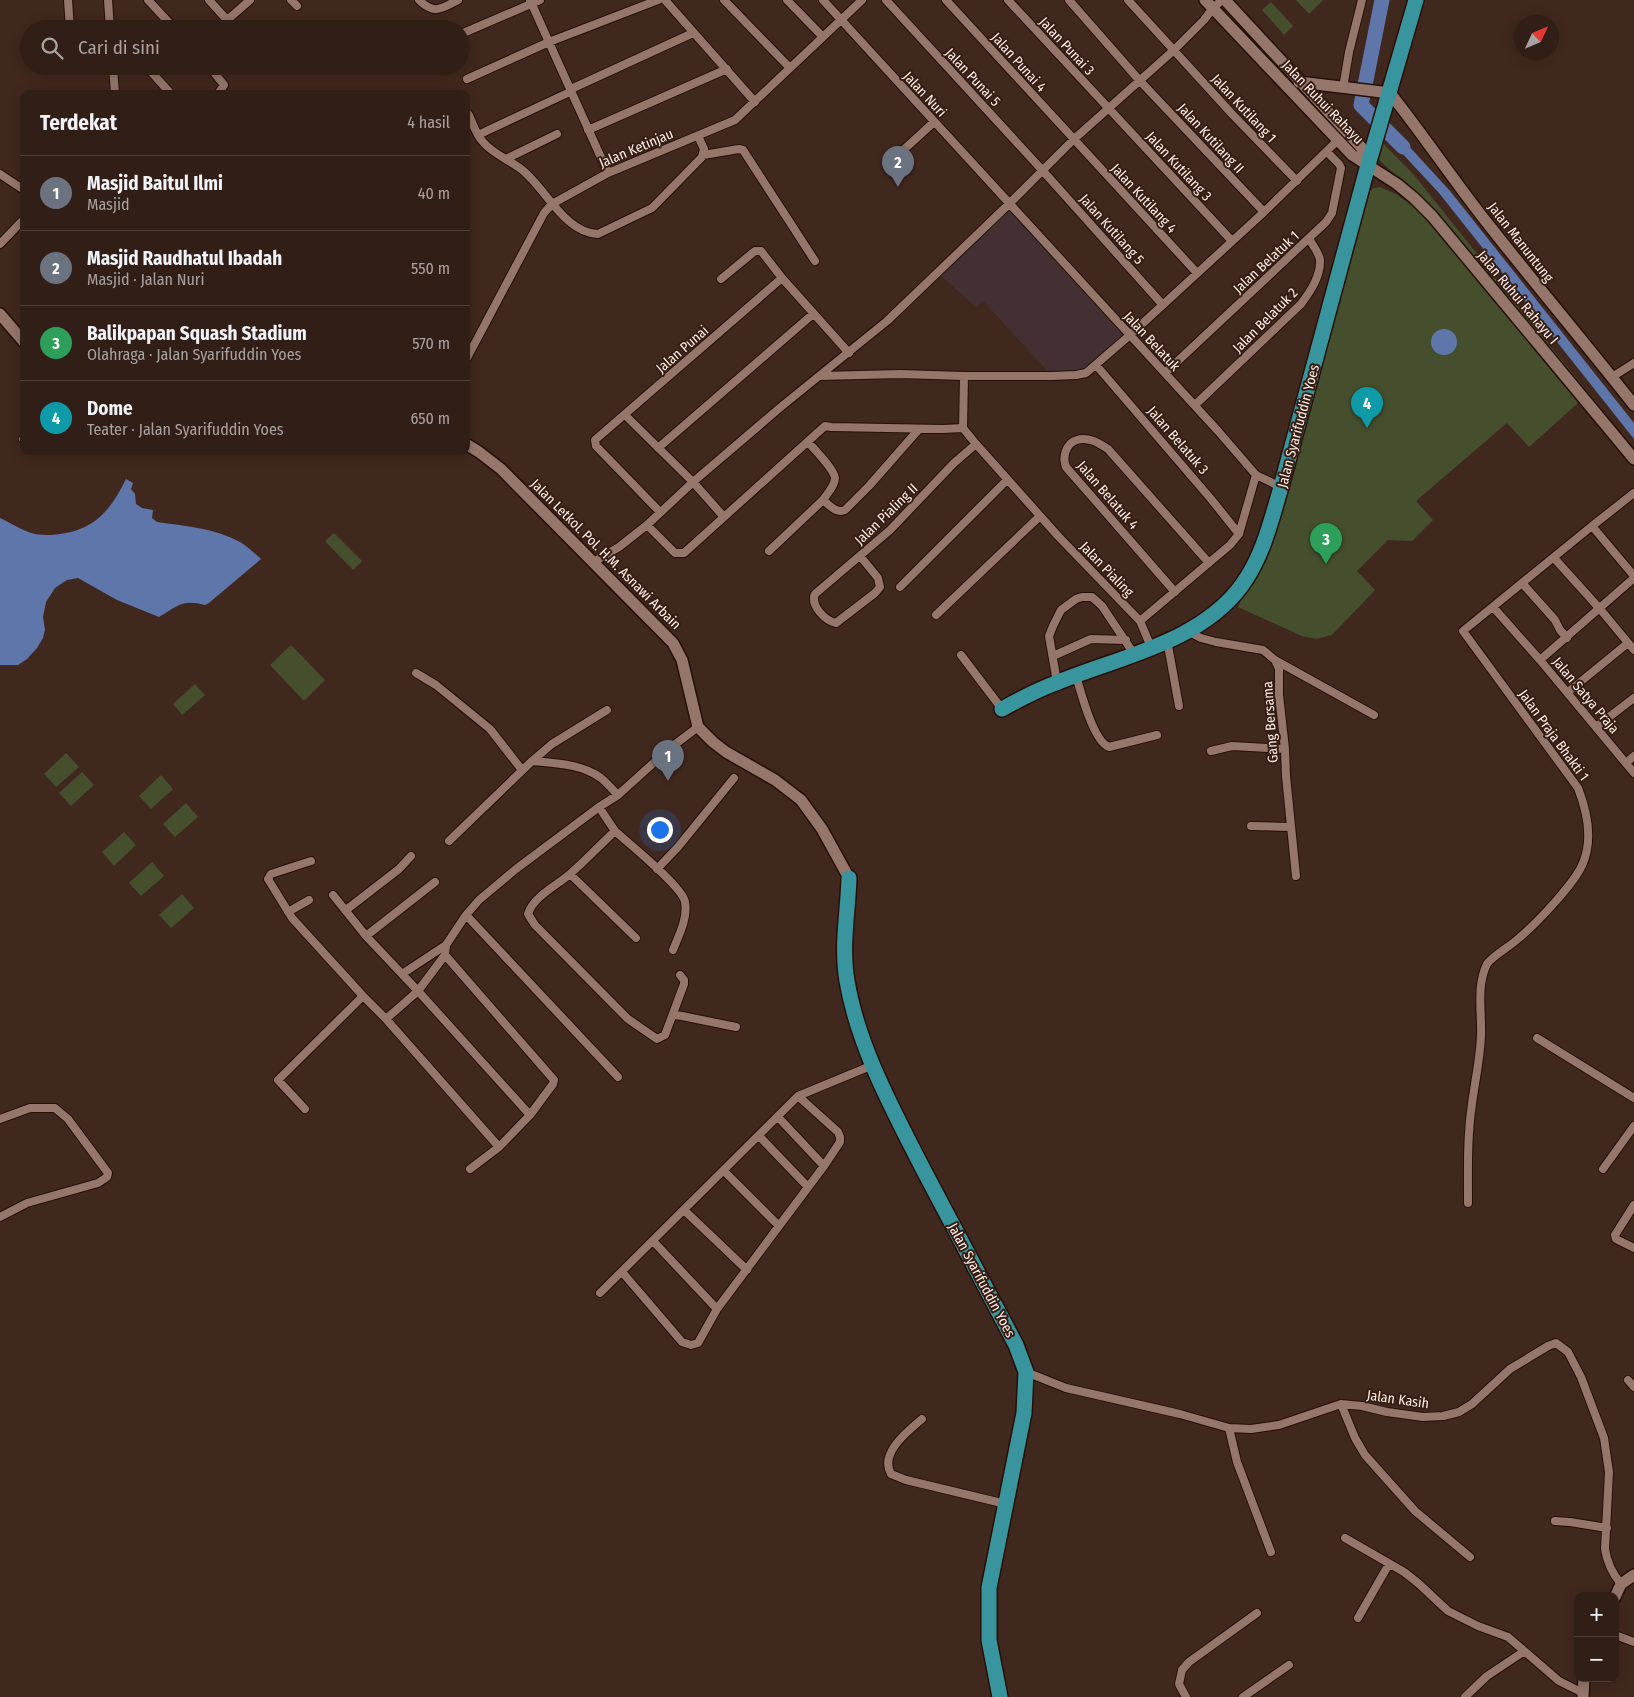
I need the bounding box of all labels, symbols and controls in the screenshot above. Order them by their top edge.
street label: Jalan Punai 3 [1035,14,1098,79]
north arrow [1514,15,1559,60]
search box [20,20,470,75]
street label: Jalan Punai 4 [988,29,1050,96]
icon: search [38,34,66,62]
text: Cari di sini [78,36,160,59]
street label: Jalan Punai 5 [941,45,1004,110]
street label: Jalan Ruhui Rahayu [1278,57,1367,148]
street label: Jalan Nuri [899,68,950,121]
street label: Jalan Kutilang 1 [1208,71,1280,146]
street label: Jalan Kutilang II [1174,100,1247,177]
text: Terdekat [40,110,117,136]
text: 4 hasil [407,113,450,132]
street label: Jalan Ketinjau [596,125,676,172]
street label: Jalan Kutilang 3 [1142,128,1215,204]
pin: 2 [882,146,914,187]
street label: Jalan Kutilang 4 [1107,160,1180,237]
text: Masjid Baitul Ilmi [87,172,223,195]
text: 1 [53,184,59,203]
text: 40 m [418,184,450,203]
street label: Jalan Kutilang 5 [1076,191,1148,268]
text: Masjid [87,195,130,214]
street label: Jalan Manuntung [1484,199,1557,286]
street label: Jalan Belatuk 1 [1230,228,1303,297]
text: Masjid Raudhatul Ibadah [87,247,282,270]
street label: Jalan Ruhui Rahayu I [1473,247,1562,348]
text: 2 [52,259,60,278]
text: 550 m [411,259,450,278]
text: Masjid · Jalan Nuri [87,270,204,289]
street label: Jalan Belatuk 2 [1229,284,1301,356]
street label: Jalan Belatuk [1120,308,1184,375]
text: Balikpapan Squash Stadium [87,322,307,345]
street label: Jalan Punai [653,322,712,377]
text: 3 [52,334,60,353]
text: 570 m [412,334,450,353]
text: Olahraga · Jalan Syarifuddin Yoes [87,345,301,364]
street label: Jalan Syarifuddin Yoes [1274,363,1323,490]
pin: 4 [1351,387,1383,428]
text: Dome [87,397,133,420]
street label: Jalan Belatuk 3 [1143,403,1212,478]
text: 4 [52,409,60,428]
text: 650 m [410,409,450,428]
text: Teater · Jalan Syarifuddin Yoes [87,420,284,439]
street label: Jalan Belatuk 4 [1073,458,1142,533]
street label: Jalan Letkol. Pol. H.M. Asnawi Arbain [527,476,684,633]
street label: Jalan Pialing II [851,480,921,549]
pin: 3 [1310,523,1342,564]
street label: Jalan Pialing [1076,538,1138,601]
street label: Jalan Satya Praja [1549,654,1623,737]
street label: Gang Bersama [1259,680,1282,763]
street label: Jalan Praja Bhakti 1 [1515,686,1592,784]
pin: 1 [652,740,684,781]
your location [647,817,673,843]
street label: Jalan Syarifuddin Yoes [944,1220,1019,1340]
street label: Jalan Kasih [1366,1387,1430,1412]
map controls [1574,1592,1619,1682]
button: + [1574,1592,1619,1637]
button: − [1574,1637,1619,1682]

